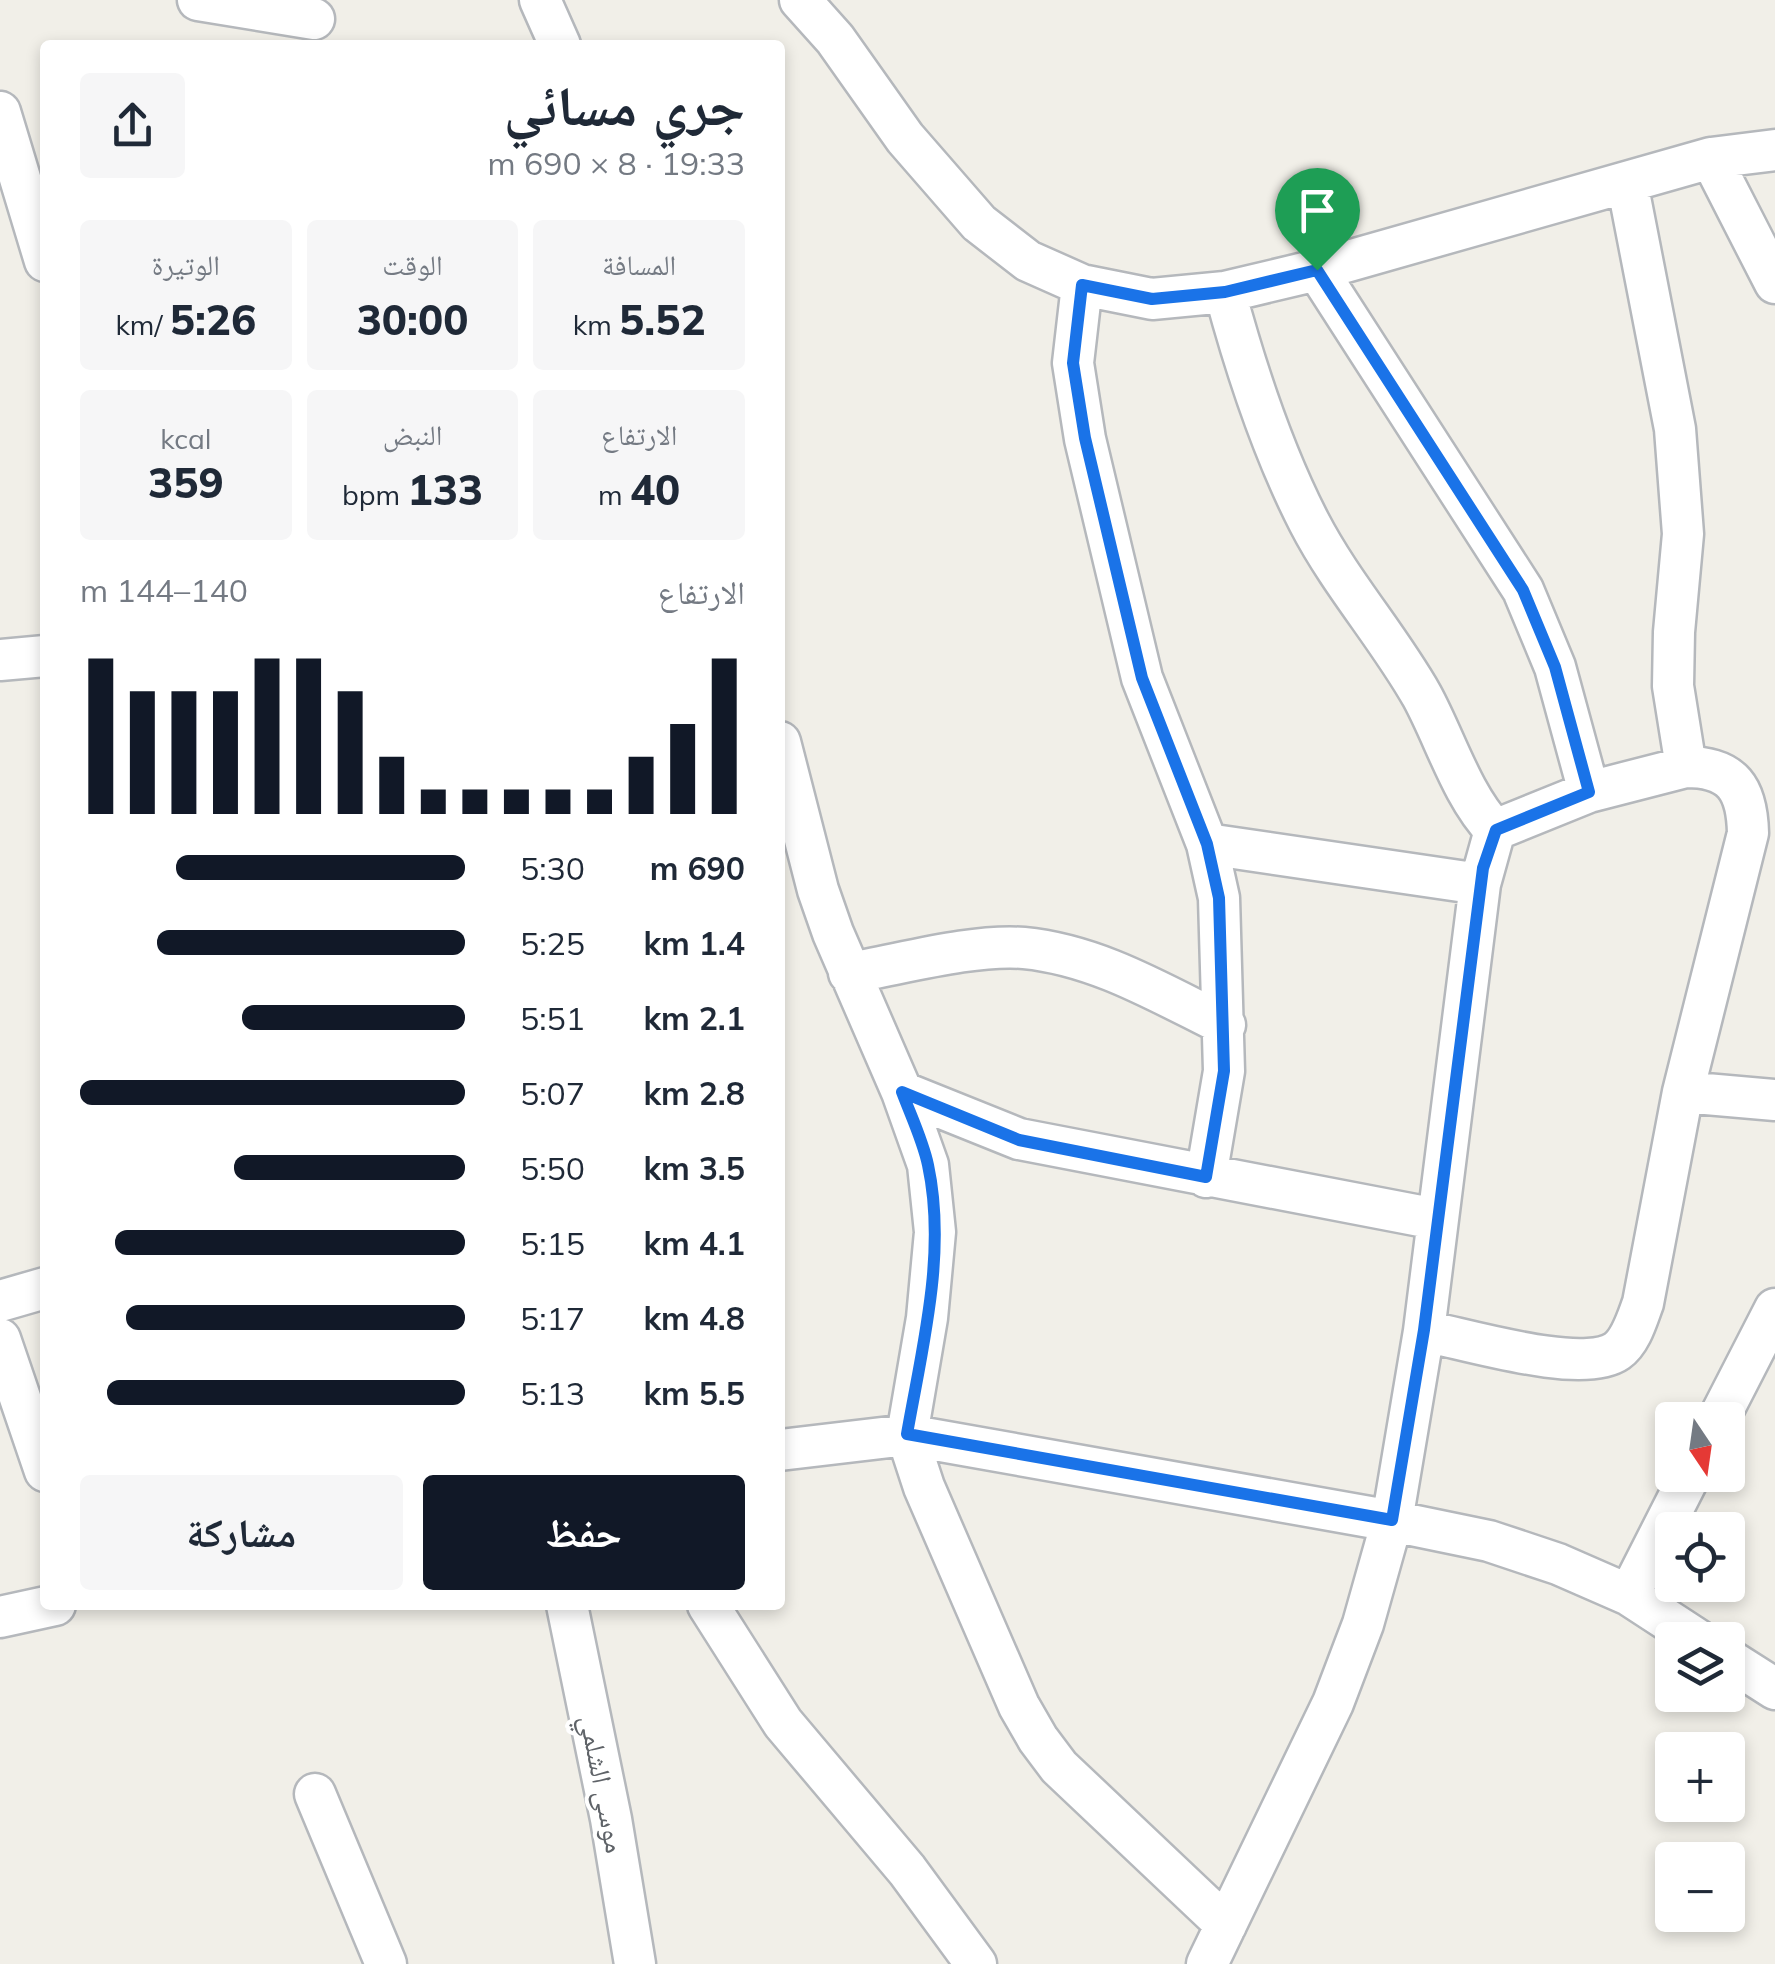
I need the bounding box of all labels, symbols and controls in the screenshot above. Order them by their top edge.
text: جري مسائي [504,71,745,140]
button: share [80,73,185,178]
text: 19:33 · 8 × 690 m [488,143,745,183]
pin [1275,168,1360,271]
icon: arrive [1290,183,1345,238]
text: الوتيرة [152,247,220,282]
text: الوقت [382,247,443,282]
text: المسافة [602,247,676,282]
text: 5:26 [170,293,256,346]
text: 30:00 [357,293,468,346]
text: 5.52 [619,293,706,346]
text: /km [115,307,170,342]
text: km [573,307,619,342]
text: النبض [383,417,442,452]
text: الارتفاع [601,417,677,452]
text: kcal [160,421,211,456]
text: 359 [148,456,224,509]
text: 133 [407,463,483,516]
text: 40 [630,463,680,516]
text: bpm [342,477,407,512]
text: m [598,477,630,512]
text: 140–144 m [80,570,248,610]
text: الارتفاع [658,572,745,612]
text: 5:30 [520,848,585,888]
text: 690 m [650,848,745,888]
text: 5:25 [520,923,585,963]
text: 1.4 km [643,923,745,963]
text: 5:51 [520,998,585,1038]
text: 2.1 km [643,998,745,1038]
text: 5:07 [520,1073,585,1113]
text: 2.8 km [643,1073,745,1113]
text: 5:50 [520,1148,585,1188]
text: 3.5 km [643,1148,745,1188]
text: 5:15 [520,1223,585,1263]
text: 4.1 km [643,1223,745,1263]
text: 5:17 [520,1298,585,1338]
text: 4.8 km [643,1298,745,1338]
text: 5:13 [520,1373,585,1413]
text: 5.5 km [643,1373,745,1413]
north arrow [1655,1402,1745,1492]
map controls [1655,1402,1745,1932]
button: مشاركة [80,1475,403,1590]
button: حفظ [423,1475,745,1590]
button: locate [1655,1512,1745,1602]
button: layers [1655,1622,1745,1712]
street label: موسى الشلمي [567,1712,634,1857]
button: + [1655,1732,1745,1822]
button: − [1655,1842,1745,1932]

